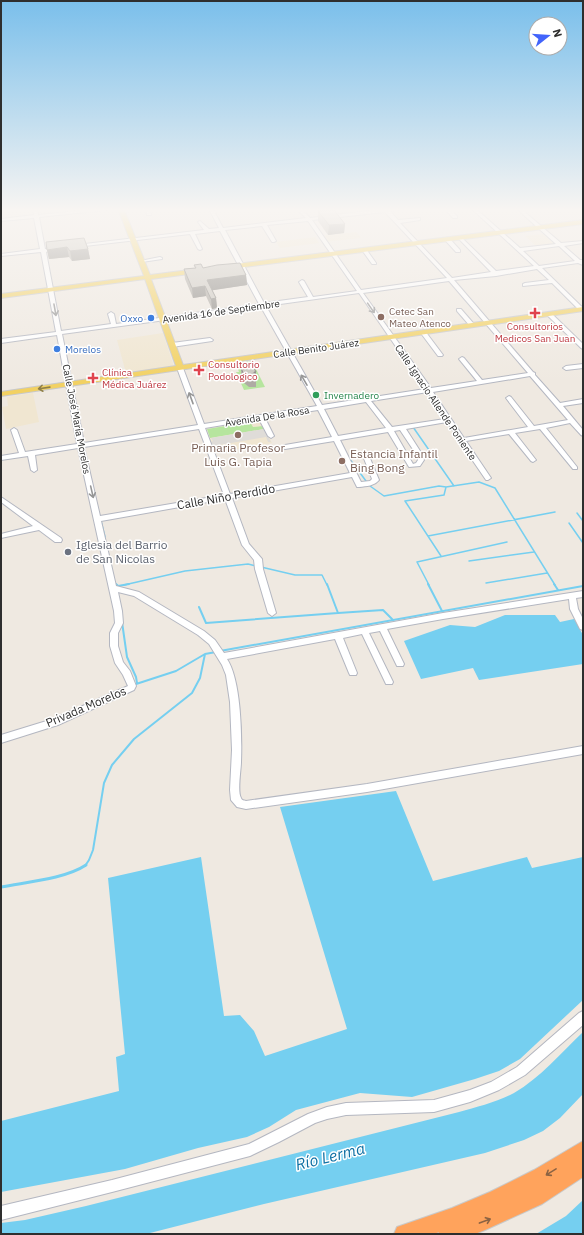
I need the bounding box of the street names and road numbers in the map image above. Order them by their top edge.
street label: Avenida 16 de Septiembre [162,297,281,326]
street label: Calle Benito Juárez [272,336,360,361]
street label: Calle Ignacio Allende Poniente [392,342,480,463]
street label: Calle José María Morelos [59,363,94,475]
street label: Avenida De la Rosa [224,403,311,430]
street label: Calle Niño Perdido [176,480,276,513]
street label: Privada Morelos [43,683,129,730]

